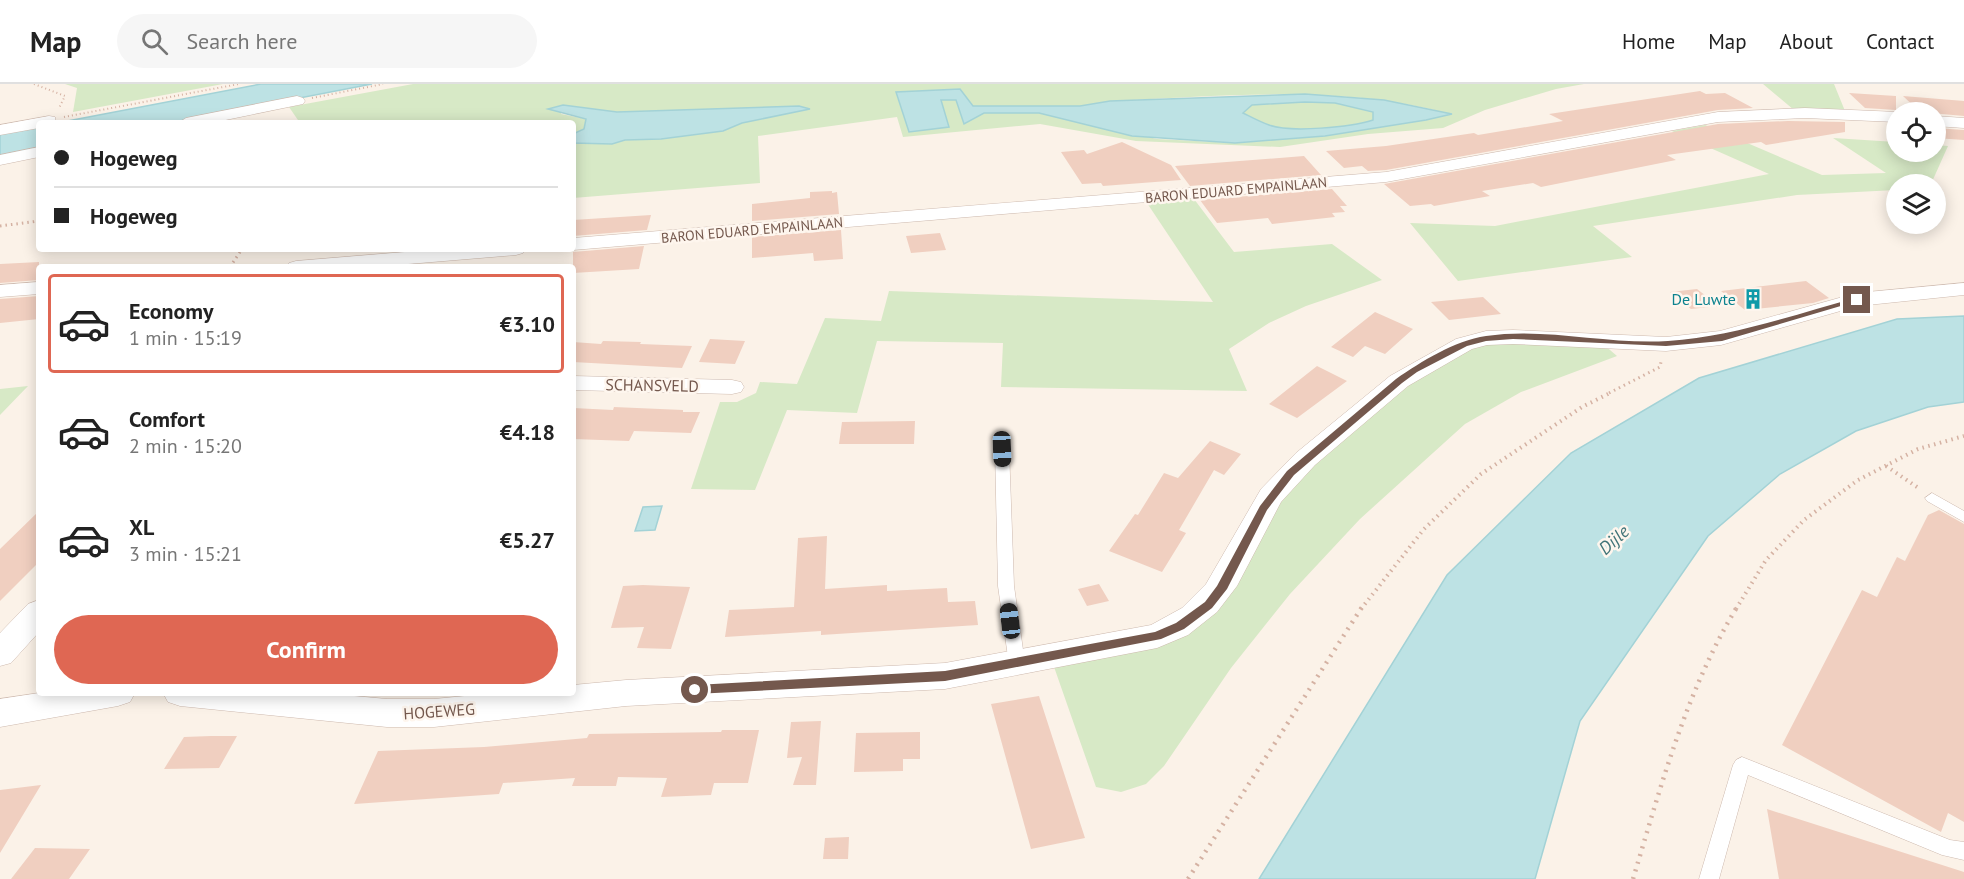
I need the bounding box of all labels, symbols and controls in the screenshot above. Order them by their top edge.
search box [117,14,537,68]
text: Map [30,23,81,60]
icon: search [138,25,171,58]
text: Search here [186,27,297,55]
text: Home [1622,28,1675,55]
text: Map [1708,28,1747,55]
text: About [1780,28,1833,55]
text: Contact [1866,28,1934,55]
map controls [1886,102,1946,234]
button: locate [1886,102,1946,162]
text: Hogeweg [90,144,178,172]
street label: BARON EDUARD EMPAINLAAN [1144,173,1328,207]
button: layers [1886,174,1946,234]
text: Hogeweg [90,202,178,230]
street label: BARON EDUARD EMPAINLAAN [660,213,844,247]
route end [1843,286,1870,313]
building icon: De Luwte [1741,287,1765,311]
place label: De Luwte [1671,289,1736,309]
icon: car [57,297,111,351]
text: Economy [129,297,213,325]
text: €3.10 [500,310,555,338]
text: 1 min · 15:19 [129,325,242,351]
street label: SCHANSVELD [605,374,699,396]
icon: car [57,405,111,459]
text: Comfort [129,405,205,433]
text: €4.18 [500,418,555,446]
car [992,431,1012,467]
text: 2 min · 15:20 [129,433,242,459]
icon: car [57,513,111,567]
text: XL [129,513,154,541]
water label: Dijle [1594,519,1634,559]
text: €5.27 [500,526,555,554]
text: 3 min · 15:21 [129,541,242,567]
car [999,602,1021,640]
button: Confirm [54,615,558,684]
route start [681,676,708,703]
street label: HOGEWEG [403,699,475,723]

